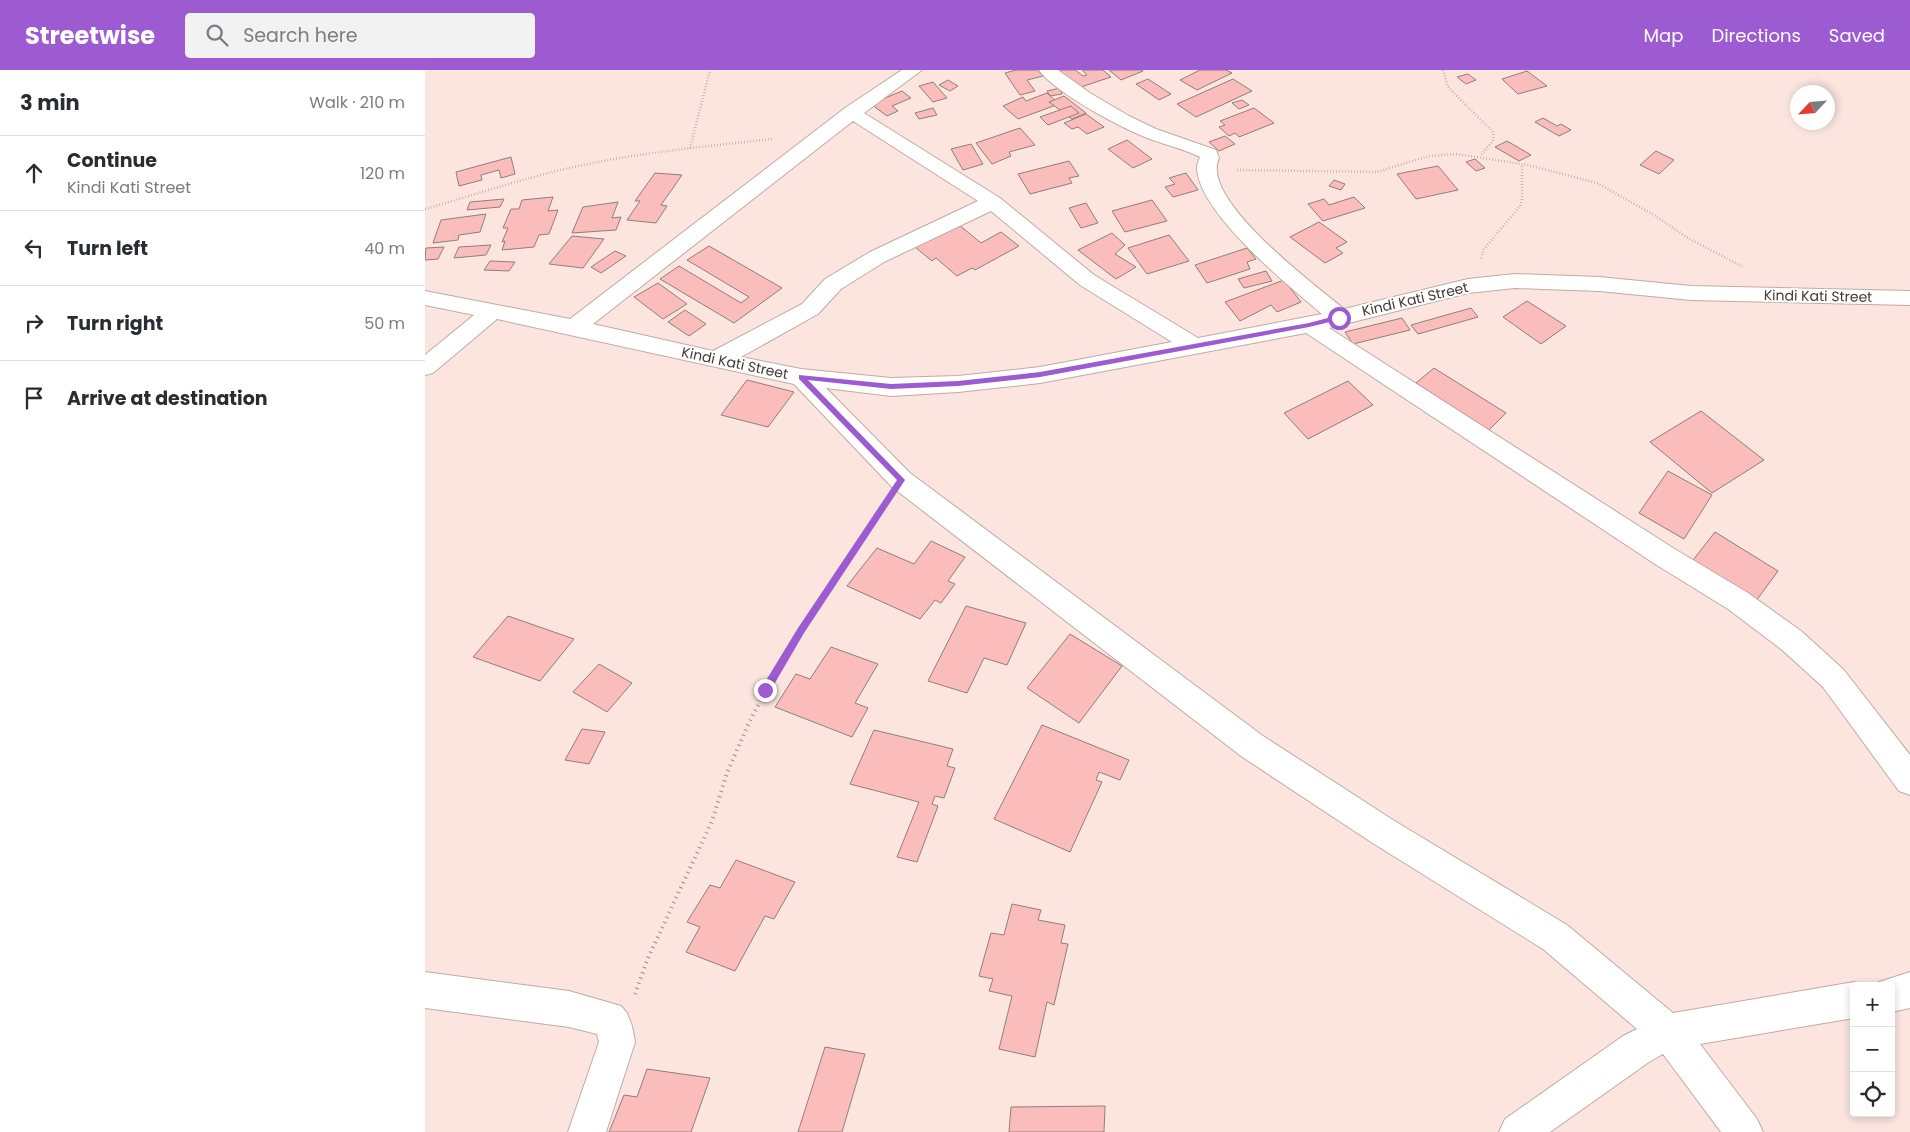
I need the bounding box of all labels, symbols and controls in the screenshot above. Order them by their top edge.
search box [185,13,535,58]
text: Streetwise [25,19,155,52]
icon: search [203,21,231,49]
text: Search here [243,22,358,49]
text: Map [1644,23,1683,48]
text: Directions [1711,23,1801,48]
text: Saved [1829,23,1885,48]
north arrow [1790,85,1835,130]
text: 3 min [20,88,80,117]
text: Walk · 210 m [309,91,405,114]
text: Continue [67,147,157,174]
icon: ahead [20,159,48,187]
text: 120 m [360,162,405,185]
text: Kindi Kati Street [67,176,191,199]
icon: left [20,234,48,262]
text: Turn left [67,235,148,262]
text: 40 m [364,237,405,260]
street label: Kindi Kati Street [1360,277,1470,321]
street label: Kindi Kati Street [1764,285,1872,307]
route start [1328,307,1351,330]
icon: right [20,309,48,337]
text: Turn right [67,310,163,337]
text: 50 m [364,312,405,335]
street label: Kindi Kati Street [680,342,790,384]
icon: arrive [20,384,48,412]
text: Arrive at destination [67,385,268,412]
route end [754,679,777,702]
map controls [1850,982,1895,1117]
button: + [1850,982,1895,1027]
button: − [1850,1027,1895,1072]
button: locate [1850,1072,1895,1117]

